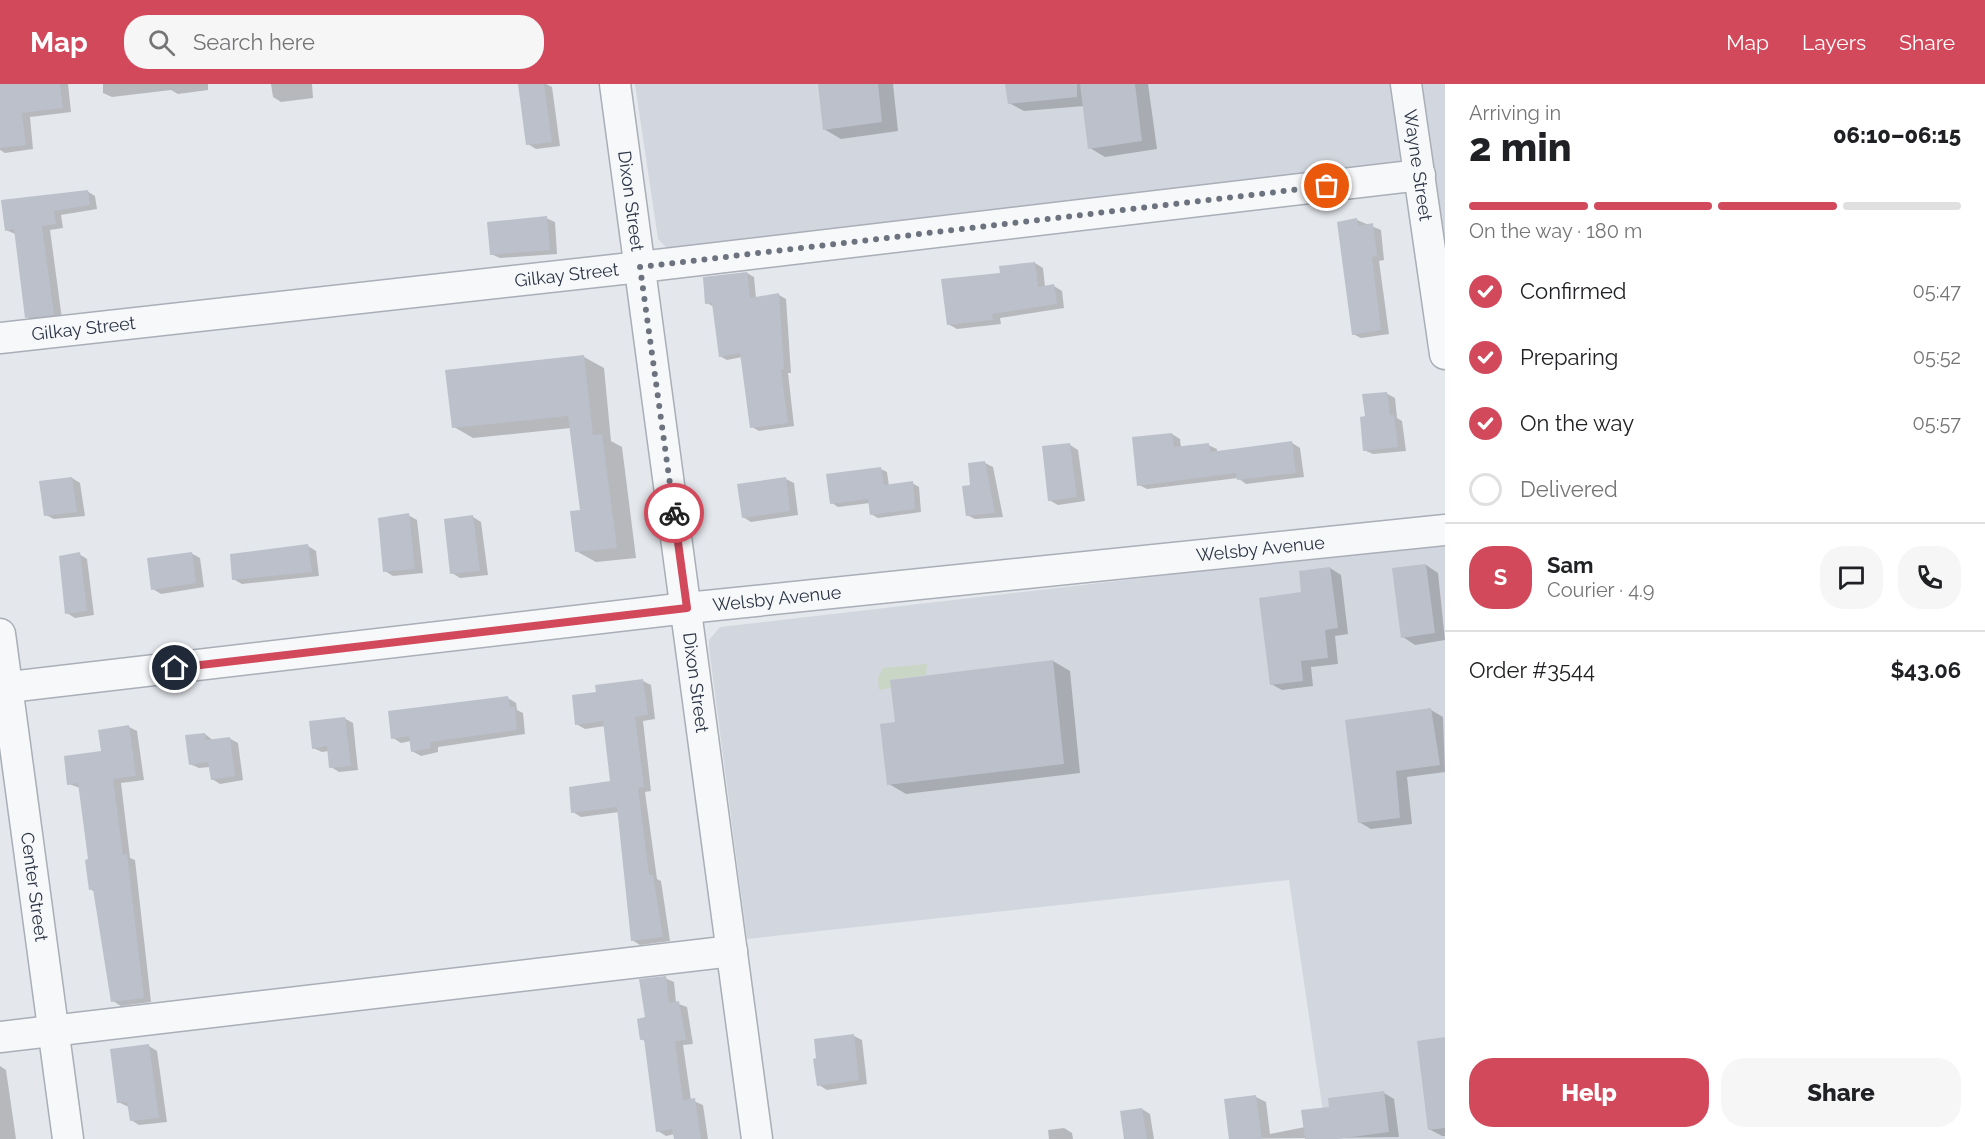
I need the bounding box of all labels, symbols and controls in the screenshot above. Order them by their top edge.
search box [124,15,544,69]
text: Map [30,26,88,59]
icon: search [145,26,178,59]
text: Search here [193,29,315,55]
text: Map [1726,30,1769,55]
text: Layers [1802,30,1866,55]
text: Share [1899,30,1955,55]
text: Arriving in [1469,101,1561,125]
street label: Wayne Street [1400,108,1437,222]
text: 06:10–06:15 [1833,122,1961,148]
text: 2 min [1469,124,1572,170]
street label: Dixon Street [614,149,648,252]
pin [1301,160,1352,211]
icon: bag [1310,169,1343,202]
text: On the way · 180 m [1469,219,1642,243]
street label: Gilkay Street [513,258,620,291]
icon: check [1469,275,1502,308]
text: Confirmed [1520,278,1627,304]
text: 05:47 [1913,279,1961,303]
street label: Gilkay Street [30,312,137,344]
icon: check [1469,341,1502,374]
text: Preparing [1520,344,1618,370]
text: 05:52 [1913,345,1961,369]
icon: check [1469,407,1502,440]
text: On the way [1520,410,1634,436]
text: 05:57 [1913,411,1961,435]
text: Delivered [1520,476,1618,502]
courier [644,483,704,543]
icon: bike [658,497,691,530]
street label: Welsby Avenue [1195,531,1326,566]
button: chat [1820,546,1883,609]
button: phone [1898,546,1961,609]
text: Sam [1547,552,1594,578]
text: S [1494,564,1507,590]
text: Courier · 4.9 [1547,578,1655,602]
street label: Welsby Avenue [712,581,843,615]
street label: Dixon Street [679,631,713,734]
pin [149,642,200,693]
icon: home [158,651,191,684]
text: Order #3544 [1469,657,1595,683]
text: $43.06 [1890,657,1961,683]
street label: Center Street [17,831,52,943]
button: Help [1469,1058,1709,1127]
button: Share [1721,1058,1961,1127]

